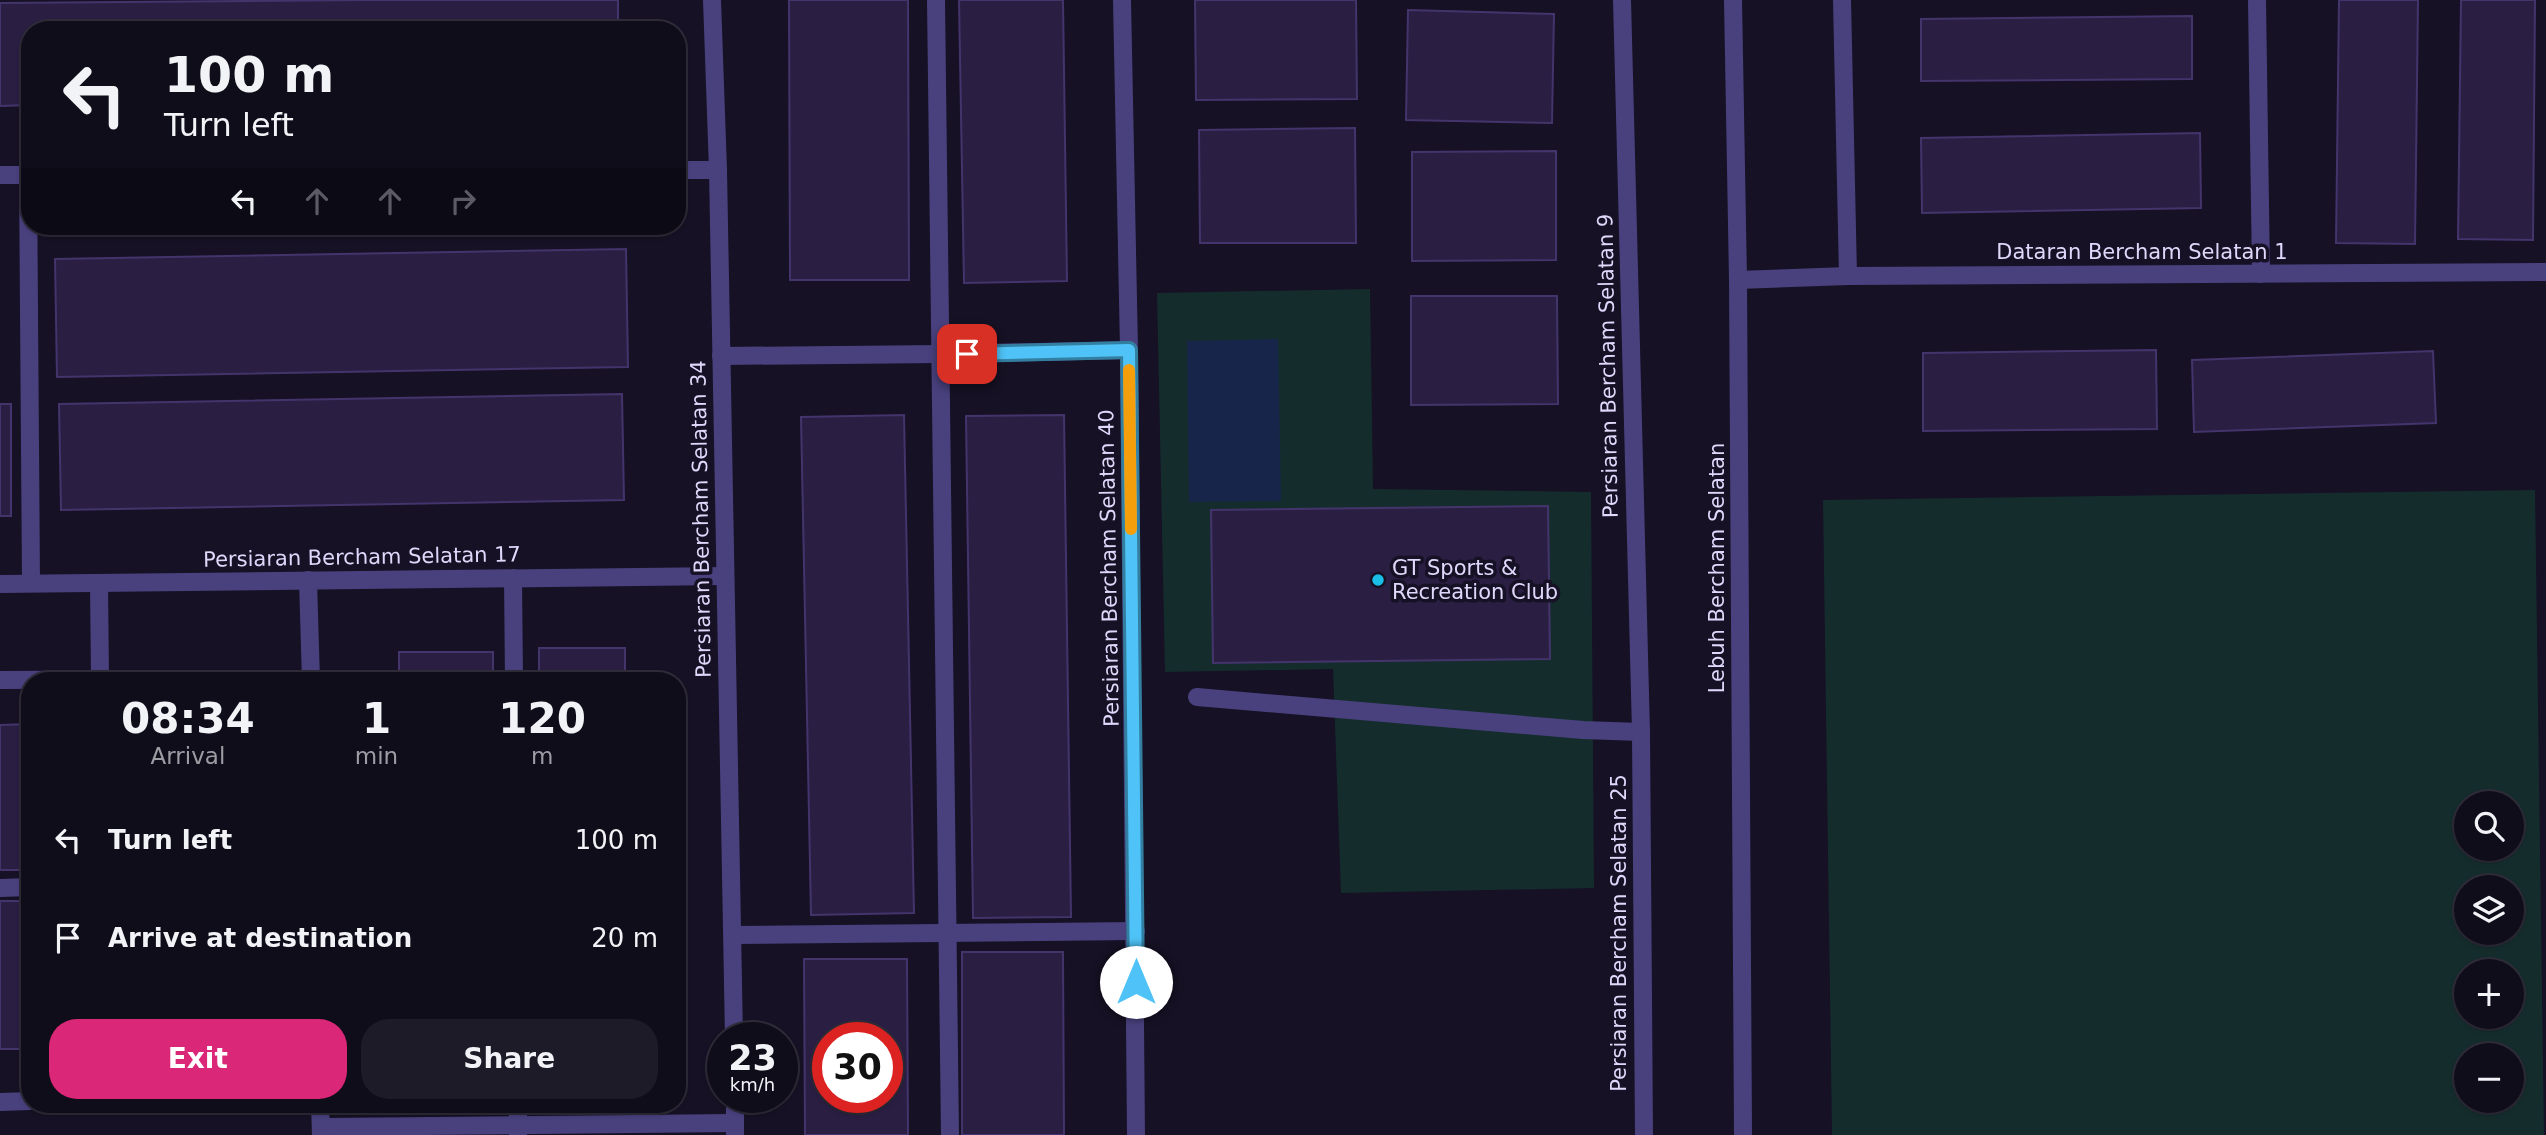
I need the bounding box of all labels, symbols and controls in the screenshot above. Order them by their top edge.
text: 100 m [164,47,334,104]
icon: left [49,49,140,140]
text: Turn left [164,106,294,144]
icon: left [225,182,263,220]
icon: ahead [298,182,336,220]
icon: ahead [371,182,409,220]
icon: right [444,182,482,220]
street label: Persiaran Bercham Selatan 9 [1593,214,1623,518]
street label: Dataran Bercham Selatan 1 [1996,240,2288,264]
pin [937,324,997,384]
icon: arrive [948,335,986,373]
street label: Persiaran Bercham Selatan 34 [686,360,716,678]
street label: Persiaran Bercham Selatan 40 [1094,409,1124,727]
street label: Lebuh Bercham Selatan [1705,443,1729,693]
street label: Persiaran Bercham Selatan 17 [203,542,521,572]
place label: GT Sports & Recreation Club [1392,556,1558,604]
marker: GT Sports & Recreation Club [1370,572,1386,588]
text: 08:34 [121,694,255,743]
text: 1 [362,694,391,743]
text: 120 [498,694,586,743]
text: Arrival [151,743,225,769]
text: min [355,743,398,769]
text: m [531,743,553,769]
street label: Persiaran Bercham Selatan 25 [1607,774,1631,1092]
map controls [2454,791,2524,1113]
button: search [2454,791,2524,861]
icon: left [49,821,87,859]
text: Turn left [108,825,232,855]
text: 100 m [575,825,658,855]
button: layers [2454,875,2524,945]
icon: arrive [49,919,87,957]
text: Arrive at destination [108,923,412,953]
text: 20 m [591,923,658,953]
position arrow [1099,945,1173,1019]
button: + [2454,959,2524,1029]
button: Exit [49,1019,347,1099]
button: Share [361,1019,658,1099]
speed limit sign: 30 [812,1022,903,1113]
text: 23 [728,1038,777,1078]
button: − [2454,1043,2524,1113]
text: km/h [730,1074,775,1095]

